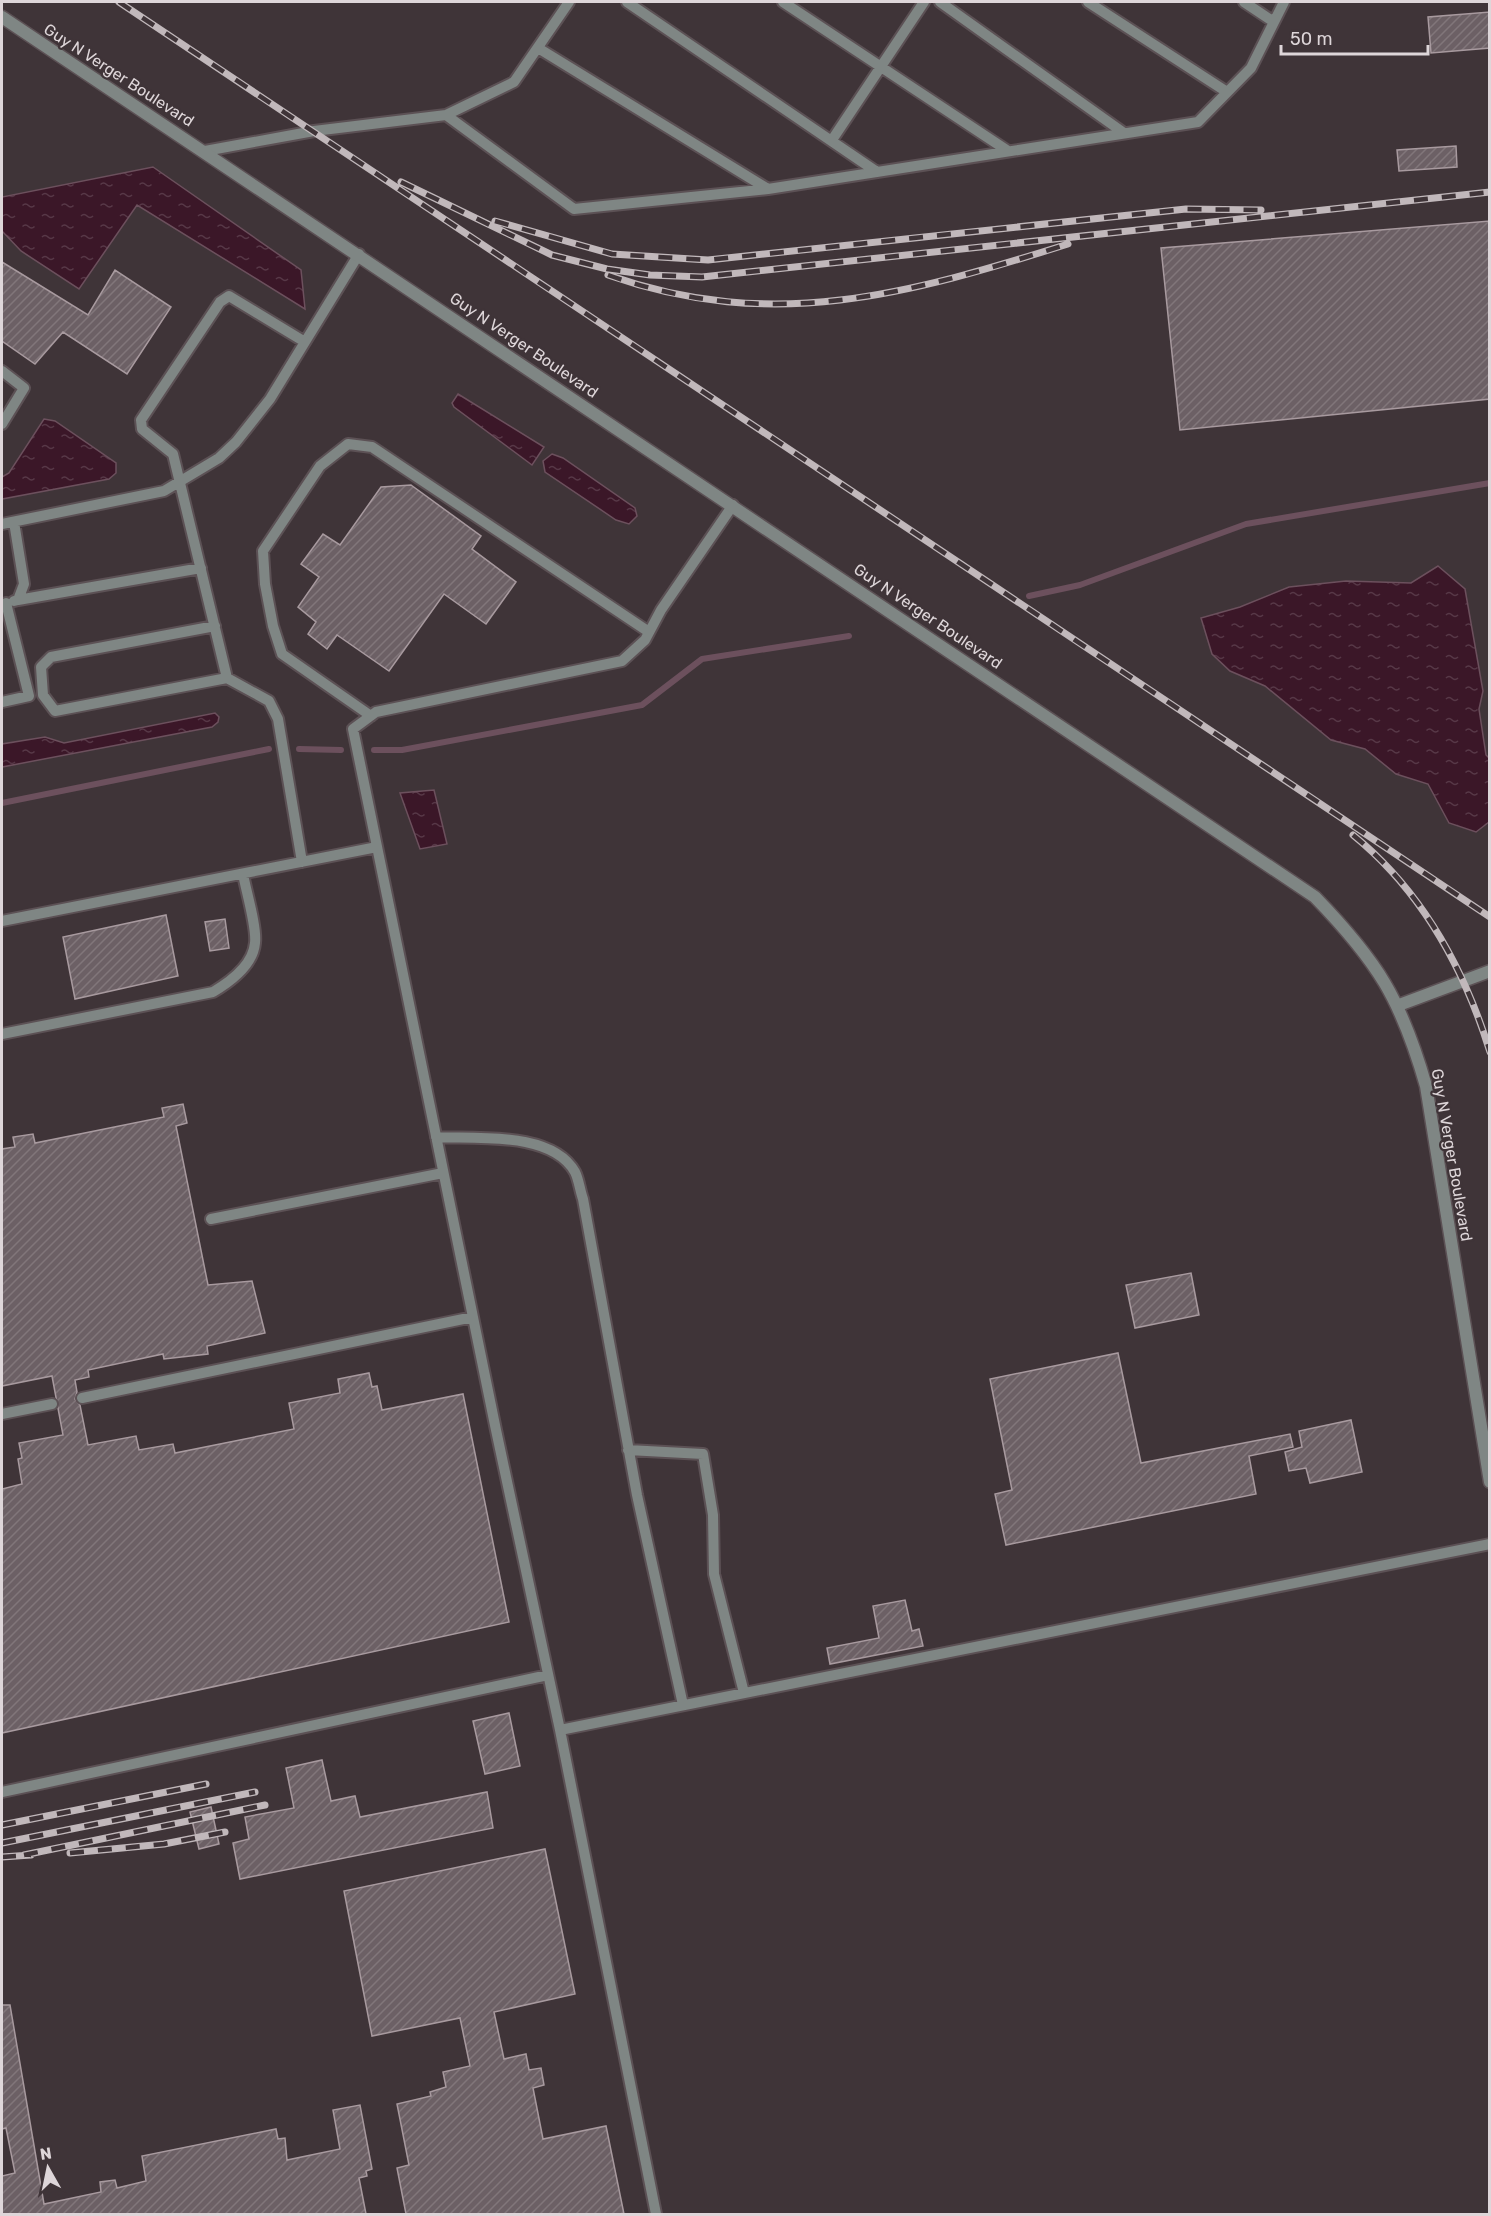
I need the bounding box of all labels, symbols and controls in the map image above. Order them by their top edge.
scale bar [1281,18,1428,56]
street label: Guy N Verger Boulevard [40,19,198,131]
text: 50 m [1290,28,1333,50]
street label: Guy N Verger Boulevard [446,288,602,402]
street label: Guy N Verger Boulevard [850,559,1006,673]
street label: Guy N Verger Boulevard [1427,1067,1477,1243]
north arrow [18,2138,78,2198]
text: N [39,2143,53,2164]

